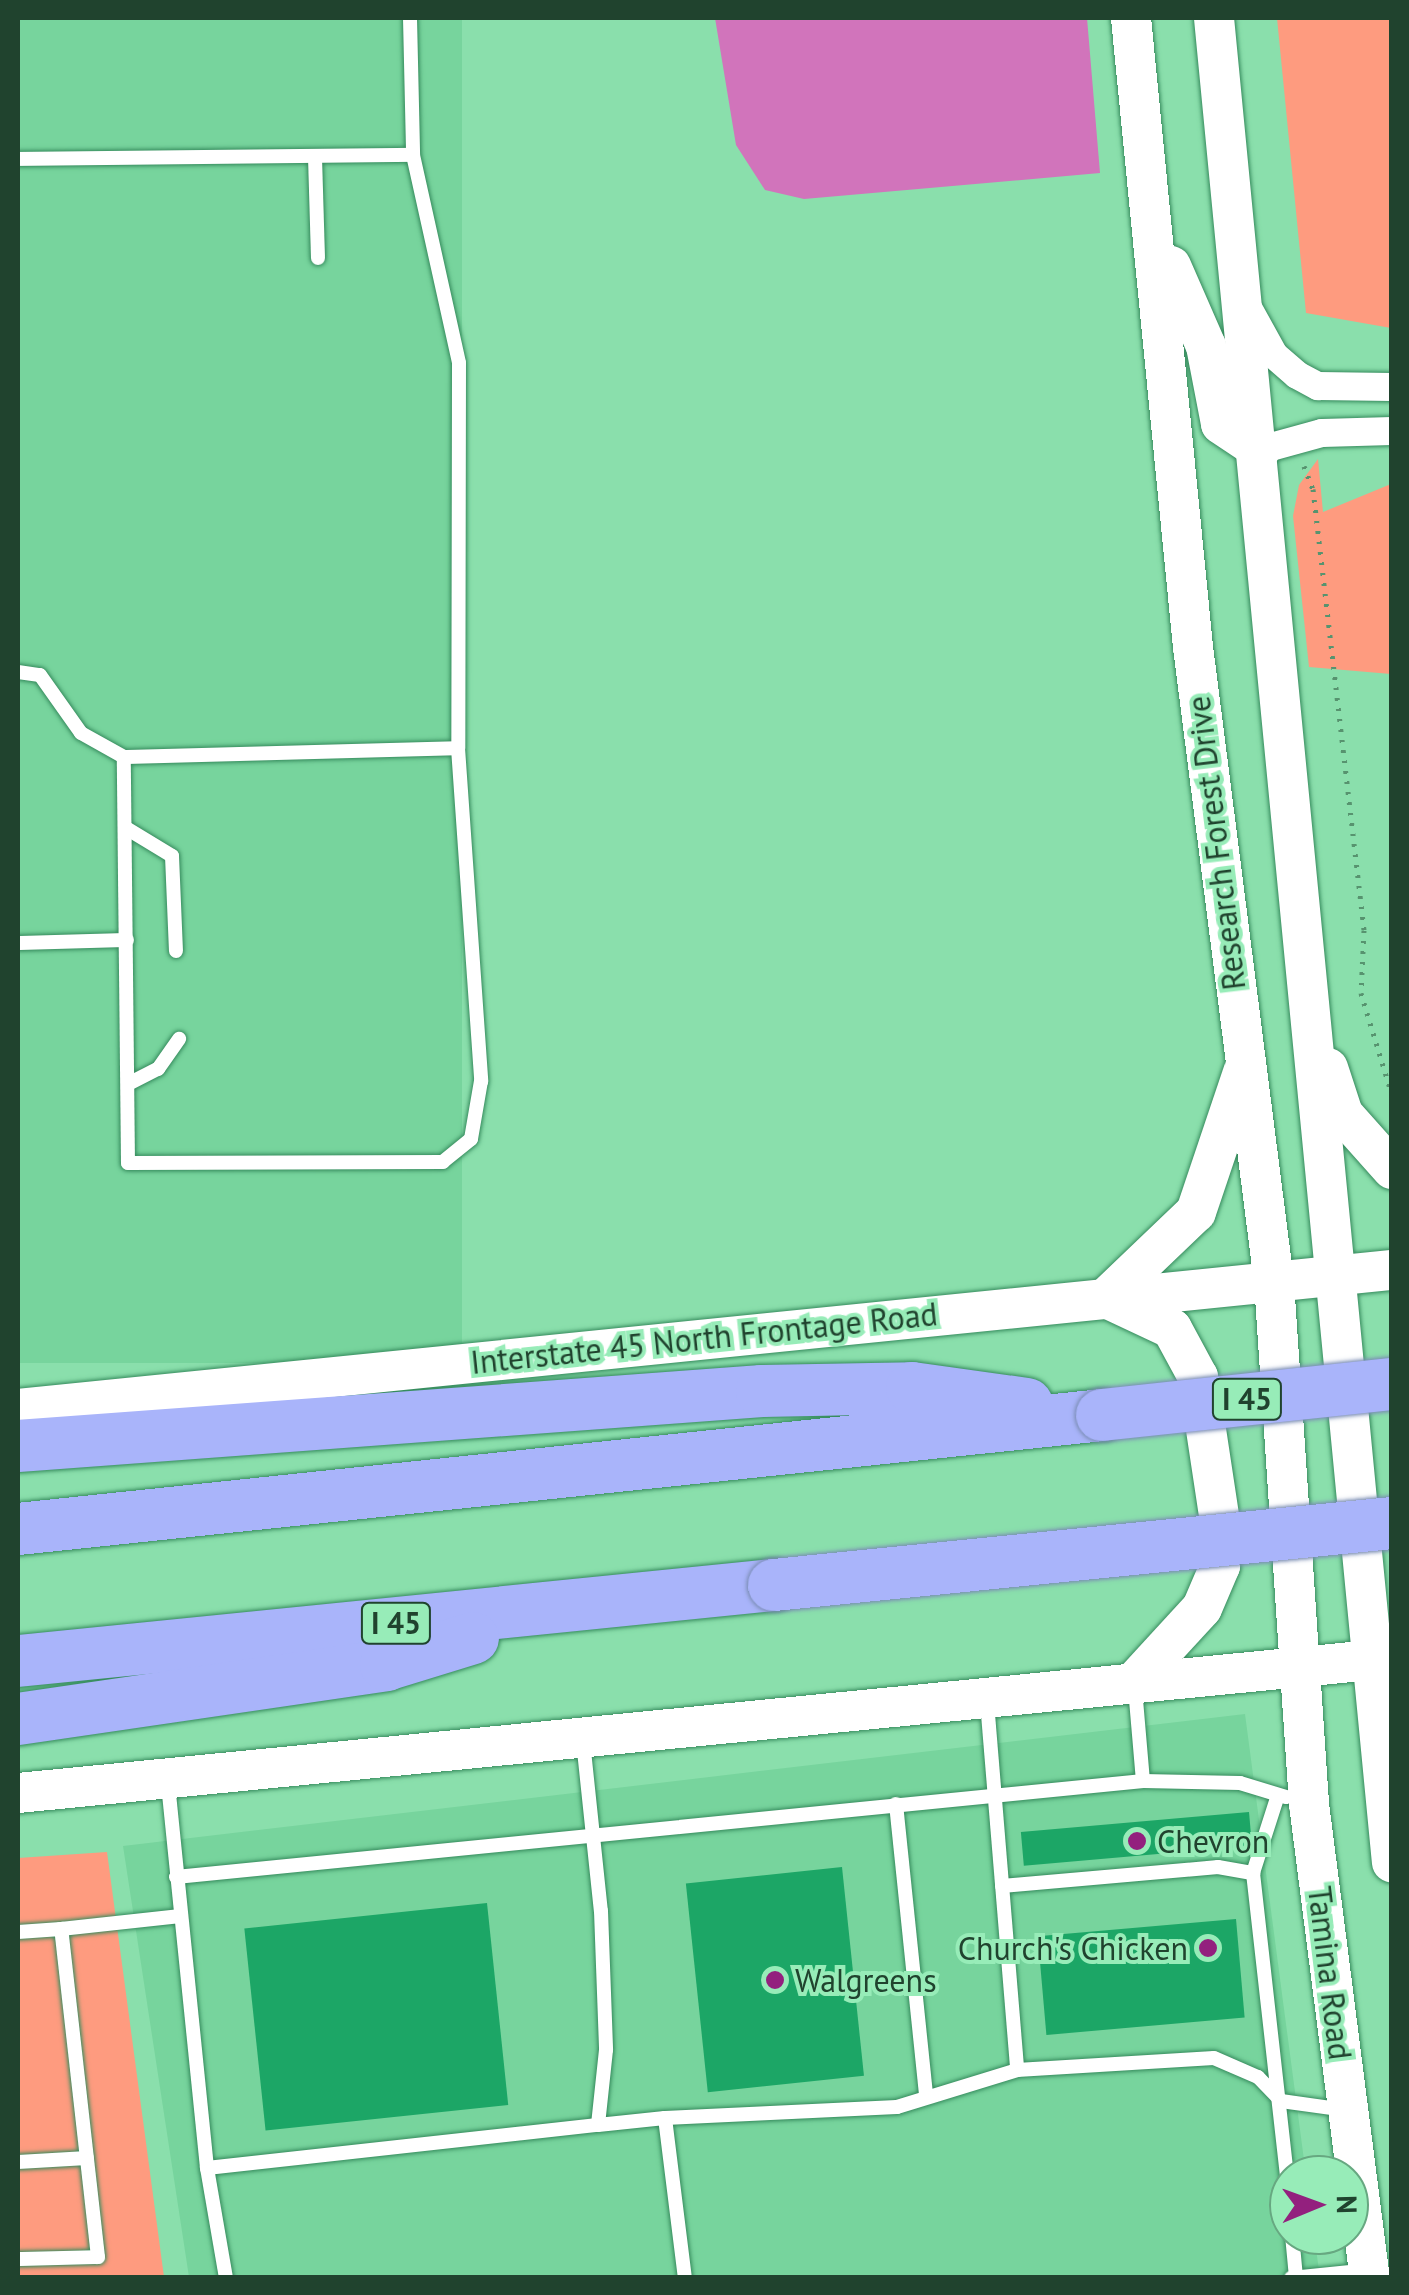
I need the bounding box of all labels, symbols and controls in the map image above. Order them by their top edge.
street label: Research Forest Drive [1179,694,1253,992]
street label: Interstate 45 North Frontage Road [469,1294,939,1382]
road number: I 45 [1210,1374,1284,1424]
road number: I 45 [358,1598,434,1648]
place label: Chevron [1157,1822,1269,1860]
marker: Chevron [1126,1830,1148,1852]
street label: Tamina Road [1300,1884,1360,2062]
place label: Church's Chicken [958,1929,1188,1967]
marker: Church's Chicken [1197,1937,1219,1959]
place label: Walgreens [795,1961,937,1999]
marker: Walgreens [764,1969,786,1991]
north arrow [1269,2155,1369,2255]
text: N [1329,2195,1366,2214]

